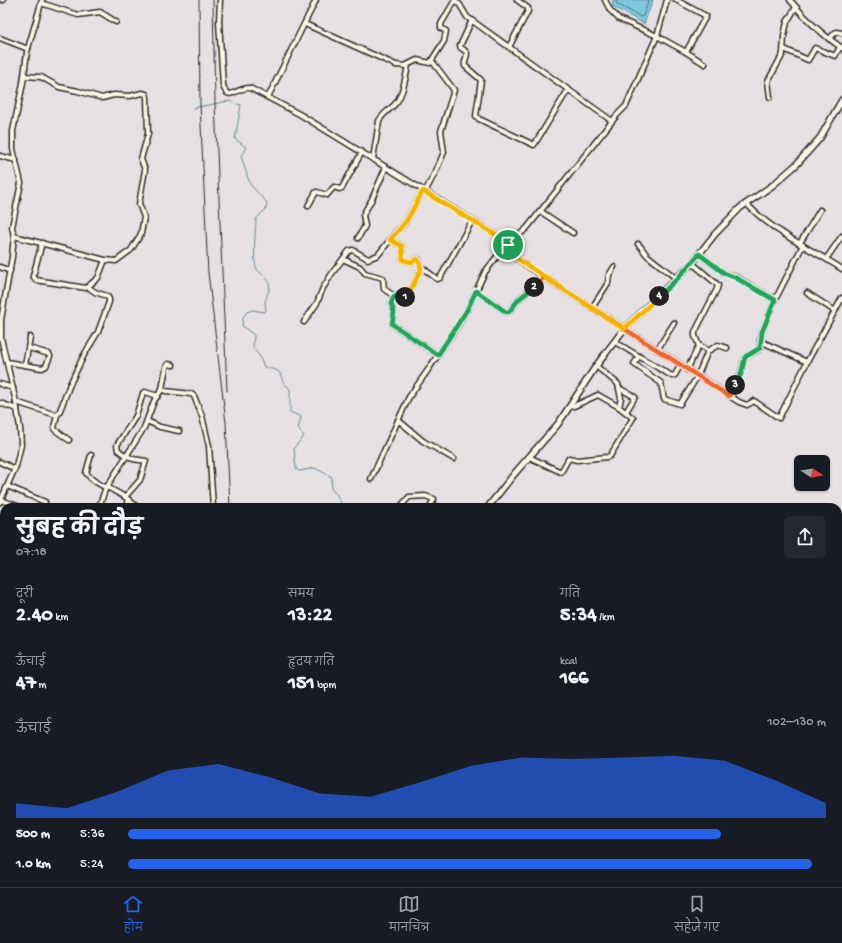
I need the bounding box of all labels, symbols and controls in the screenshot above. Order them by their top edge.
pin [491,228,525,262]
icon: arrive [497,234,519,256]
pin: 2 [524,277,544,297]
text: 2 [531,281,537,293]
pin: 4 [649,286,669,306]
pin: 1 [395,287,415,307]
text: 4 [656,290,662,302]
text: 1 [403,291,407,303]
pin: 3 [725,375,745,395]
text: 3 [732,379,738,391]
north arrow [794,455,830,491]
map controls [794,455,830,491]
button: share [784,516,826,558]
text: सुबह की दौड़ [16,517,143,543]
text: 07:18 [16,545,47,560]
text: दूरी [16,589,33,601]
text: समय [288,589,314,601]
text: गति [560,589,580,601]
text: 2.40 [16,605,53,628]
text: 13:22 [288,605,332,628]
text: 5:34 [560,605,597,628]
text: km [53,612,68,624]
text: /km [597,612,615,624]
text: kcal [560,656,577,668]
text: ऊँचाई [16,657,46,669]
text: हृदय गति [288,657,335,669]
text: 166 [560,668,588,691]
text: 47 [16,673,36,696]
text: 151 [288,673,315,696]
text: m [36,680,46,692]
text: bpm [315,680,336,692]
text: 102–130 m [767,715,826,730]
text: ऊँचाई [16,722,51,737]
text: 500 m [16,827,50,842]
text: 5:36 [80,827,104,842]
text: 1.0 km [16,857,51,872]
text: 5:24 [80,857,103,872]
tab: होम [122,893,144,939]
tab: मानचित्र [389,893,429,939]
tab: सहेजे गए [674,893,720,939]

